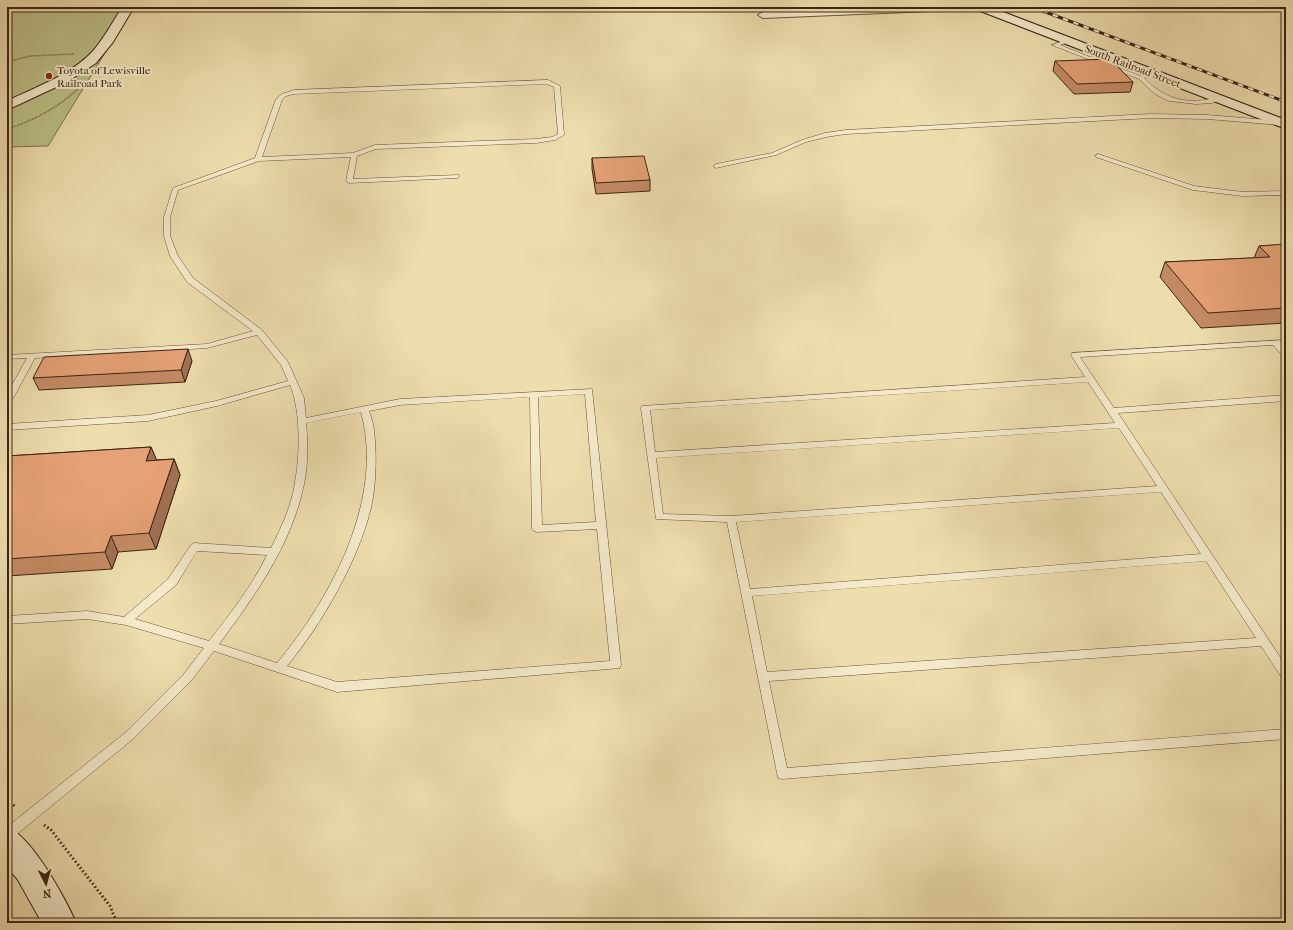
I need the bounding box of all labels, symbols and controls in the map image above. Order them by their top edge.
street label: South Railroad Street [1083,42,1183,91]
place label: Toyota of Lewisville Railroad Park [57,64,151,90]
marker: Toyota of Lewisville Railroad Park [44,71,54,81]
north arrow [26,864,66,904]
text: N [42,887,52,900]

